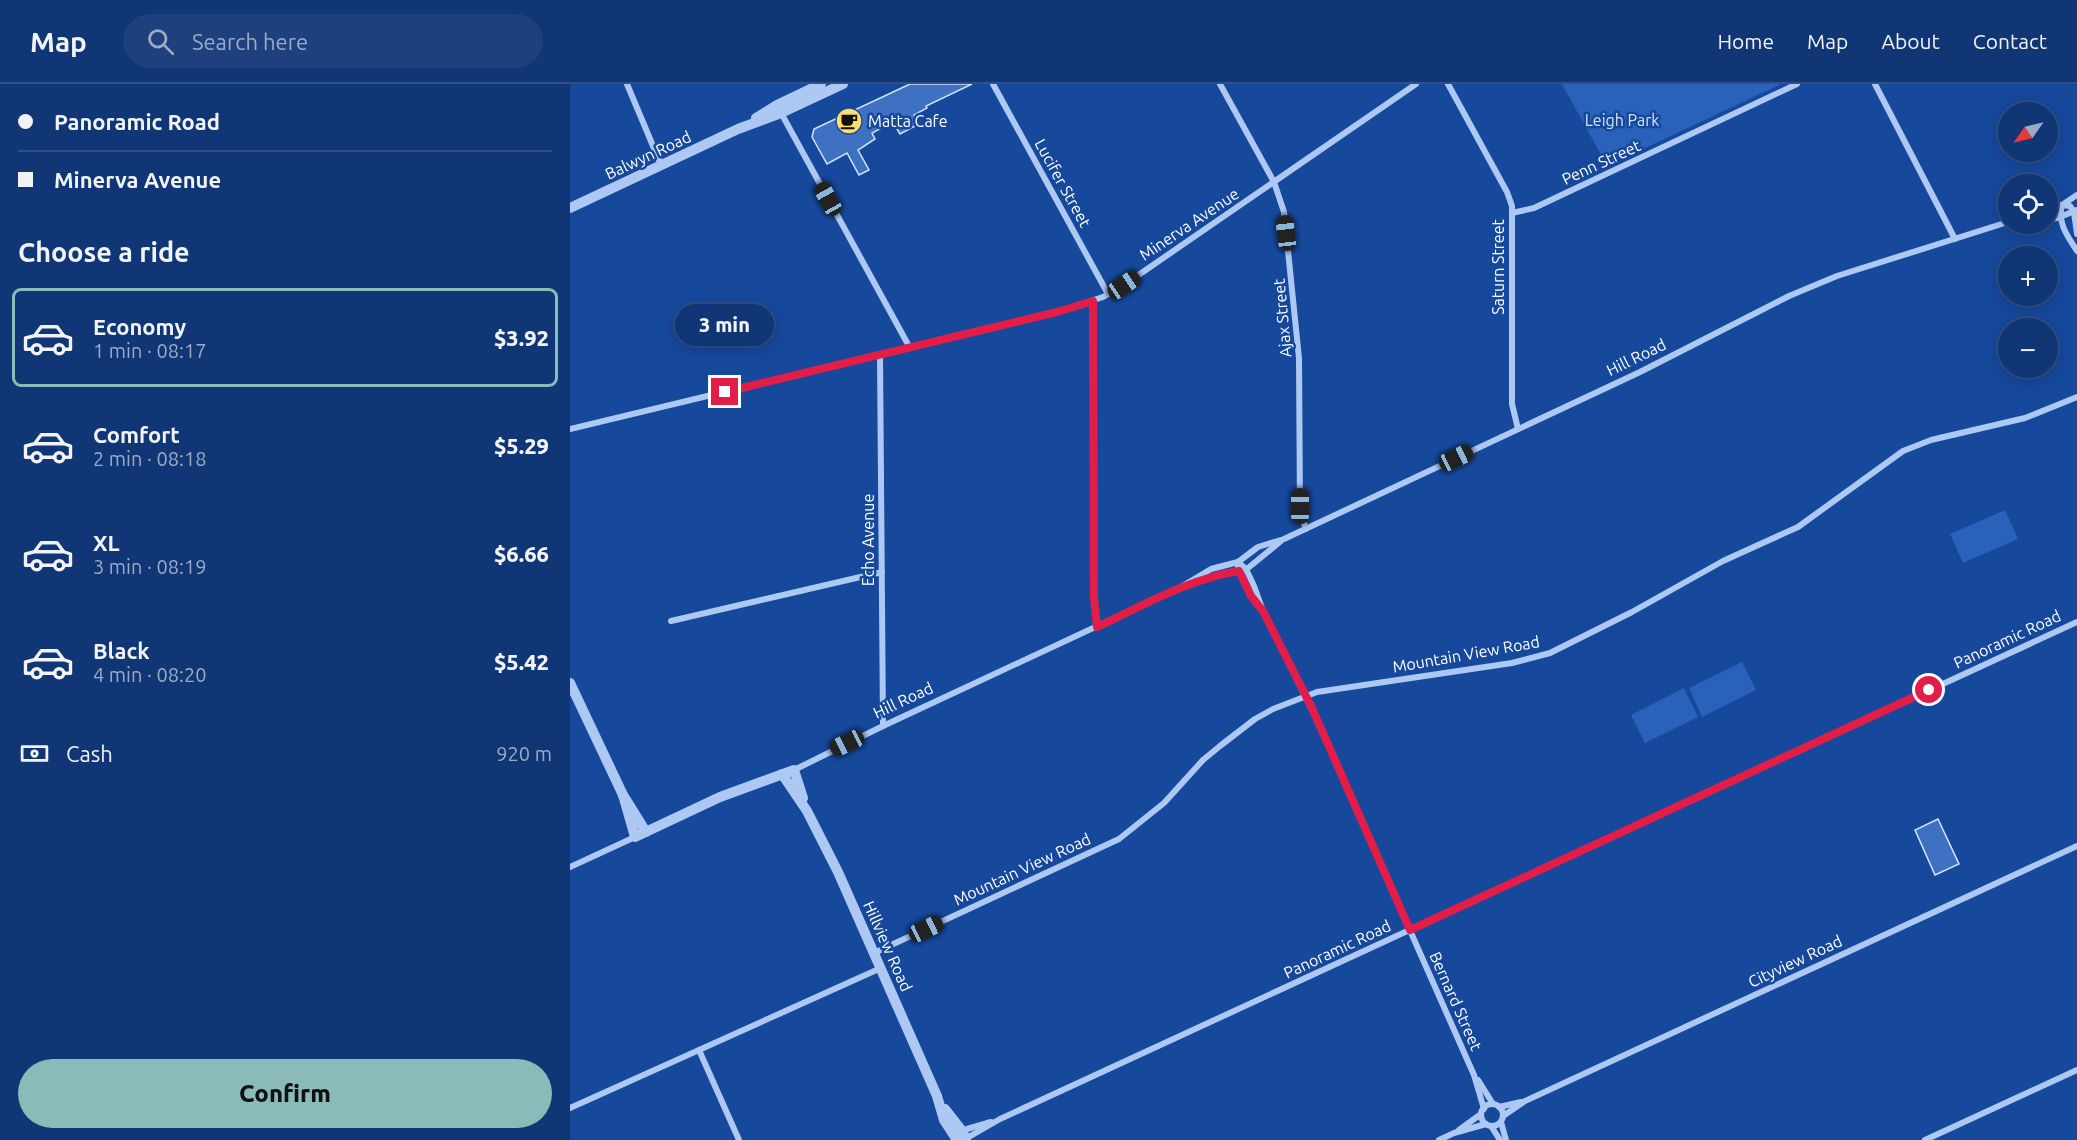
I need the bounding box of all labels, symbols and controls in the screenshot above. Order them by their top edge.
search box [123,14,543,68]
icon: search [144,25,177,58]
text: Map [30,26,87,57]
text: Search here [192,29,308,54]
text: Home [1717,29,1774,53]
text: Map [1807,29,1848,53]
text: About [1881,29,1940,53]
text: Contact [1973,29,2047,53]
north arrow [1998,102,2058,162]
map controls [1998,102,2058,378]
cafe icon: Matta Cafe [834,106,864,136]
text: Panoramic Road [54,109,220,134]
park label: Leigh Park [1585,111,1659,129]
place label: Matta Cafe [868,112,948,130]
street label: Balwyn Road [602,127,694,183]
street label: Lucifer Street [1031,136,1095,231]
street label: Penn Street [1559,136,1644,188]
text: Minerva Avenue [54,167,221,192]
button: locate [1998,174,2058,234]
car [811,179,845,219]
street label: Minerva Avenue [1136,184,1242,264]
car [1275,214,1297,252]
street label: Saturn Street [1489,219,1507,315]
text: Choose a ride [18,237,190,267]
button: + [1998,246,2058,306]
car [1104,267,1144,303]
street label: Ajax Street [1270,277,1294,358]
callout: 3 min [676,305,774,347]
icon: car [21,311,75,365]
text: 3 min [699,313,750,336]
text: Economy [93,314,186,339]
button: − [1998,318,2058,378]
text: $3.92 [494,325,549,350]
street label: Hill Road [1603,335,1669,379]
text: 1 min · 08:17 [93,339,207,362]
route end [711,378,738,405]
icon: car [21,419,75,473]
text: Comfort [93,422,180,447]
text: $5.29 [494,433,549,458]
car [1436,442,1476,474]
text: 2 min · 08:18 [93,447,207,470]
car [1291,488,1309,524]
street label: Echo Avenue [859,494,877,586]
icon: car [21,527,75,581]
text: XL [93,530,120,555]
text: $6.66 [494,541,549,566]
text: 3 min · 08:19 [93,555,207,578]
street label: Panoramic Road [1951,606,2063,672]
street label: Mountain View Road [1391,632,1541,676]
icon: car [21,635,75,689]
text: Black [93,638,150,663]
text: $5.42 [494,649,549,674]
text: 4 min · 08:20 [93,663,207,686]
route start [1915,676,1942,703]
street label: Hill Road [870,678,936,722]
car [827,727,867,759]
icon: cash [18,737,51,770]
text: Cash [66,741,113,766]
text: 920 m [496,742,552,765]
street label: Mountain View Road [951,829,1093,909]
street label: Hillview Road [860,898,916,994]
car [906,913,946,945]
street label: Panoramic Road [1281,916,1393,982]
street label: Cityview Road [1745,931,1845,991]
street label: Bernard Street [1426,949,1486,1054]
button: Confirm [18,1059,552,1128]

